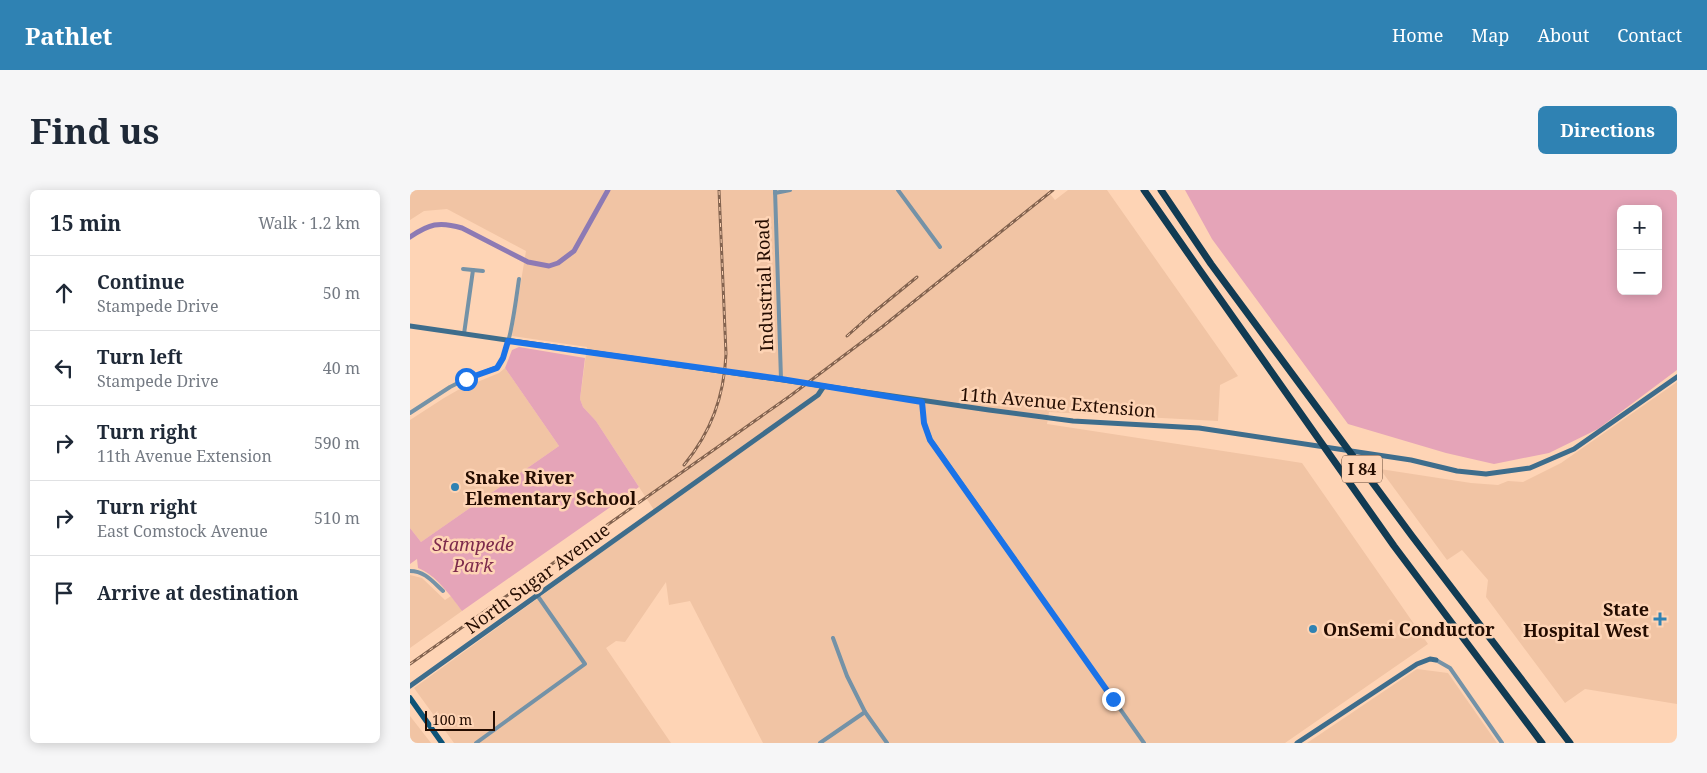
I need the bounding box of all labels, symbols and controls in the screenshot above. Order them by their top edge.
text: Pathlet [25,19,112,52]
text: Home [1392,23,1443,47]
text: Map [1471,23,1509,47]
text: About [1537,23,1589,47]
text: Contact [1617,23,1682,47]
button: Directions [1538,106,1677,154]
text: Find us [30,107,159,154]
map controls [1617,205,1662,295]
button: + [1617,205,1662,250]
text: 15 min [50,209,121,237]
text: Walk · 1.2 km [258,212,360,234]
street label: Industrial Road [750,218,778,352]
button: − [1617,250,1662,295]
text: Continue [97,269,185,295]
icon: ahead [50,279,78,307]
text: 50 m [323,282,360,304]
text: Stampede Drive [97,295,219,317]
text: Turn left [97,344,183,370]
icon: left [50,354,78,382]
text: 40 m [323,357,360,379]
route start [455,368,478,391]
text: Stampede Drive [97,370,219,392]
street label: 11th Avenue Extension [959,381,1157,423]
text: Turn right [97,419,197,445]
icon: right [50,429,78,457]
text: 590 m [314,432,360,454]
text: 11th Avenue Extension [97,445,272,467]
road number: I 84 [1342,456,1382,482]
place label: Snake River Elementary School [465,465,637,510]
marker: Snake River Elementary School [449,481,461,493]
text: Turn right [97,494,197,520]
icon: right [50,504,78,532]
text: 510 m [314,507,360,529]
street label: North Sugar Avenue [460,517,614,639]
text: East Comstock Avenue [97,520,268,542]
park label: Stampede Park [432,532,514,577]
icon: arrive [50,579,78,607]
text: Arrive at destination [97,580,299,606]
place label: State Hospital West [1523,597,1649,642]
marker: State Hospital West [1653,612,1667,626]
place label: OnSemi Conductor [1323,617,1495,641]
marker: OnSemi Conductor [1307,623,1319,635]
route end [1102,688,1125,711]
scale bar [425,708,495,731]
text: 100 m [432,710,472,729]

